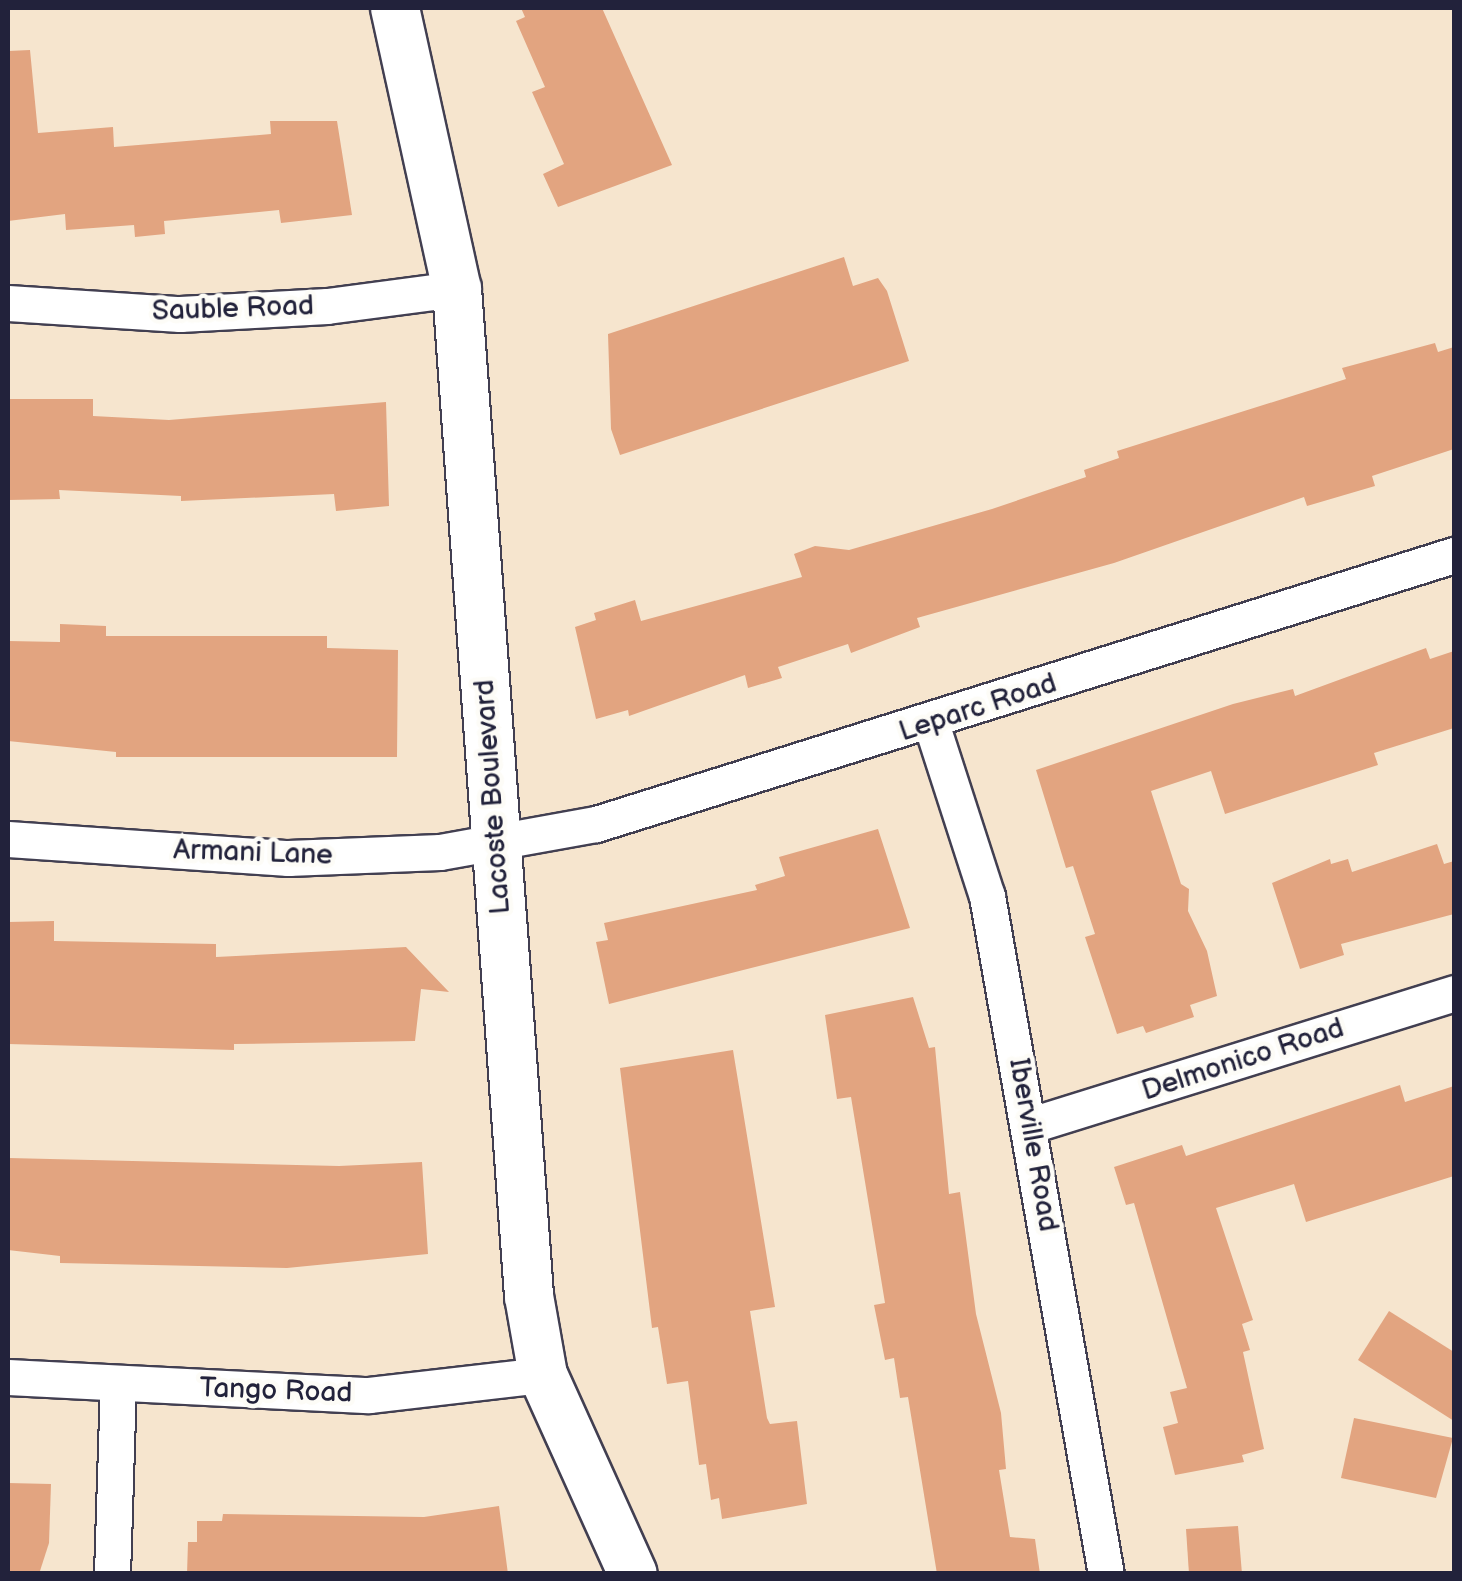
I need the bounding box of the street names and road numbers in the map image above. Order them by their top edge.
street label: Sauble Road [151,289,315,329]
street label: Leparc Road [895,667,1061,749]
street label: Lacoste Boulevard [468,679,518,915]
street label: Armani Lane [173,833,333,873]
street label: Delmonico Road [1138,1012,1348,1108]
street label: Iberville Road [1001,1056,1065,1234]
street label: Tango Road [199,1372,353,1410]

